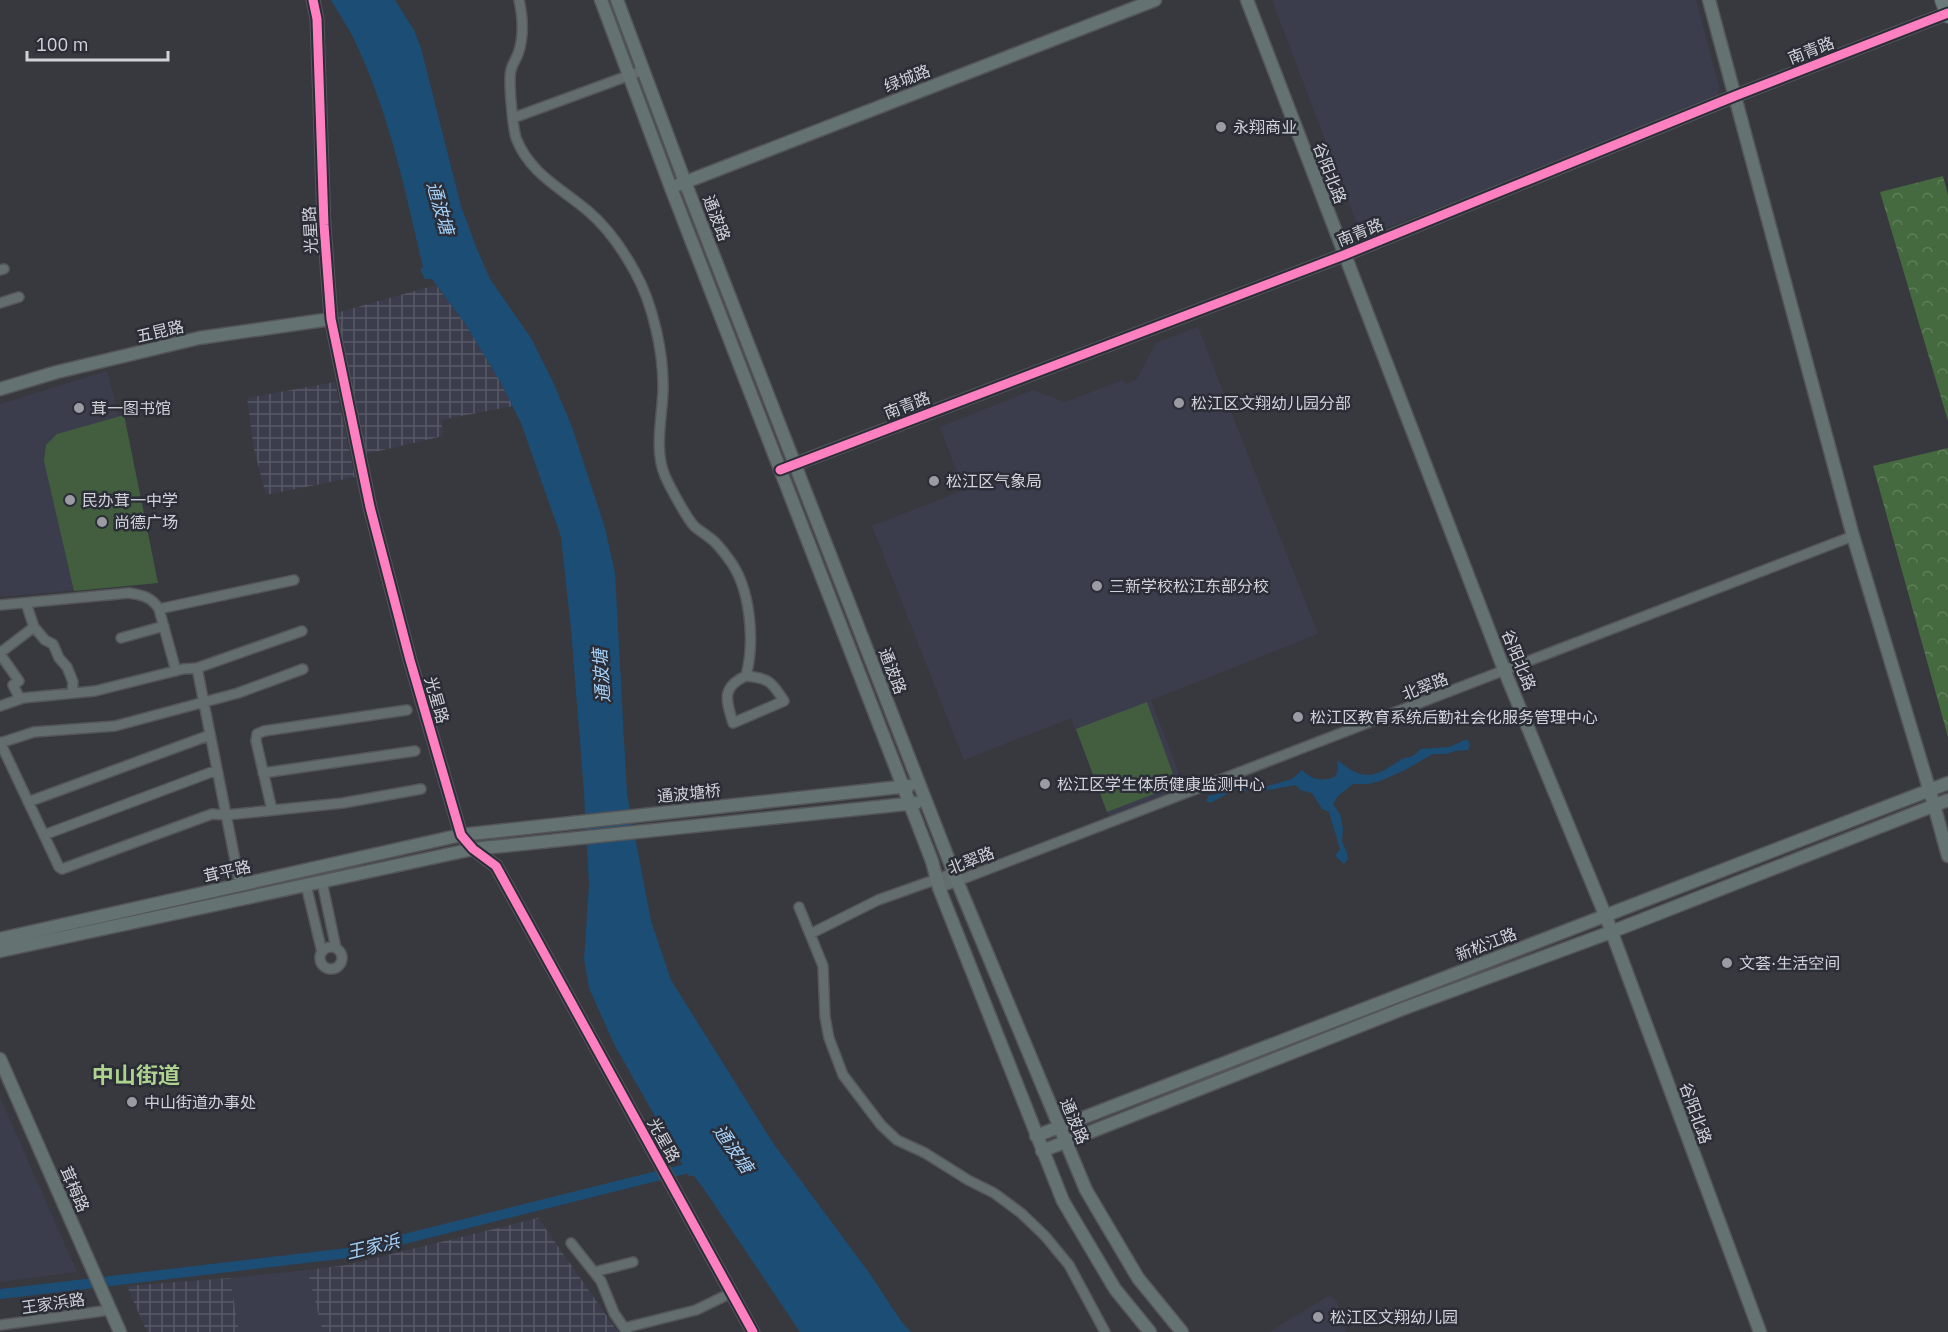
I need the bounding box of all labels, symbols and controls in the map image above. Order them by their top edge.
scale bar [27,24,168,62]
street label: 南青路 [1785,32,1837,68]
text: 100 m [36,33,88,56]
street label: 绿城路 [881,60,933,96]
place label: 永翔商业 [1233,117,1297,137]
marker: 永翔商业 [1214,120,1228,134]
street label: 谷阳北路 [1309,140,1351,206]
water label: 通波塘 [422,179,460,240]
street label: 通波路 [699,192,735,244]
street label: 光星路 [299,206,321,254]
street label: 南青路 [1334,214,1386,250]
street label: 五昆路 [134,316,186,346]
street label: 南青路 [881,387,933,423]
place label: 松江区文翔幼儿园分部 [1191,393,1351,413]
marker: 松江区文翔幼儿园分部 [1172,396,1186,410]
place label: 茸一图书馆 [91,398,171,418]
marker: 茸一图书馆 [72,401,86,415]
place label: 松江区气象局 [946,471,1042,491]
marker: 松江区气象局 [927,474,941,488]
place label: 民办茸一中学 [82,490,178,510]
marker: 民办茸一中学 [63,493,77,507]
place label: 尚德广场 [114,512,178,532]
marker: 尚德广场 [95,515,109,529]
place label: 三新学校松江东部分校 [1109,576,1269,596]
marker: 三新学校松江东部分校 [1090,579,1104,593]
street label: 谷阳北路 [1498,627,1540,693]
water label: 通波塘 [588,645,615,704]
street label: 通波路 [875,645,911,697]
street label: 北翠路 [1399,668,1451,704]
street label: 光星路 [421,674,453,726]
place label: 松江区教育系统后勤社会化服务管理中心 [1310,707,1598,727]
marker: 松江区教育系统后勤社会化服务管理中心 [1291,710,1305,724]
place label: 松江区学生体质健康监测中心 [1057,774,1265,794]
marker: 松江区学生体质健康监测中心 [1038,777,1052,791]
street label: 通波塘桥 [656,780,722,806]
street label: 北翠路 [945,842,997,878]
street label: 茸平路 [201,856,253,886]
street label: 新松江路 [1453,923,1519,965]
place label: 文荟·生活空间 [1739,953,1840,973]
marker: 文荟·生活空间 [1720,956,1734,970]
district label: 中山街道 [92,1060,180,1089]
street label: 谷阳北路 [1676,1080,1716,1146]
place label: 中山街道办事处 [144,1092,256,1112]
marker: 中山街道办事处 [125,1095,139,1109]
street label: 通波路 [1056,1095,1094,1147]
street label: 光星路 [644,1114,684,1166]
water label: 通波塘 [709,1120,760,1180]
street label: 茸梅路 [56,1163,94,1215]
water label: 王家浜 [344,1229,404,1264]
street label: 王家浜路 [20,1289,86,1317]
place label: 松江区文翔幼儿园 [1330,1307,1458,1327]
marker: 松江区文翔幼儿园 [1311,1310,1325,1324]

